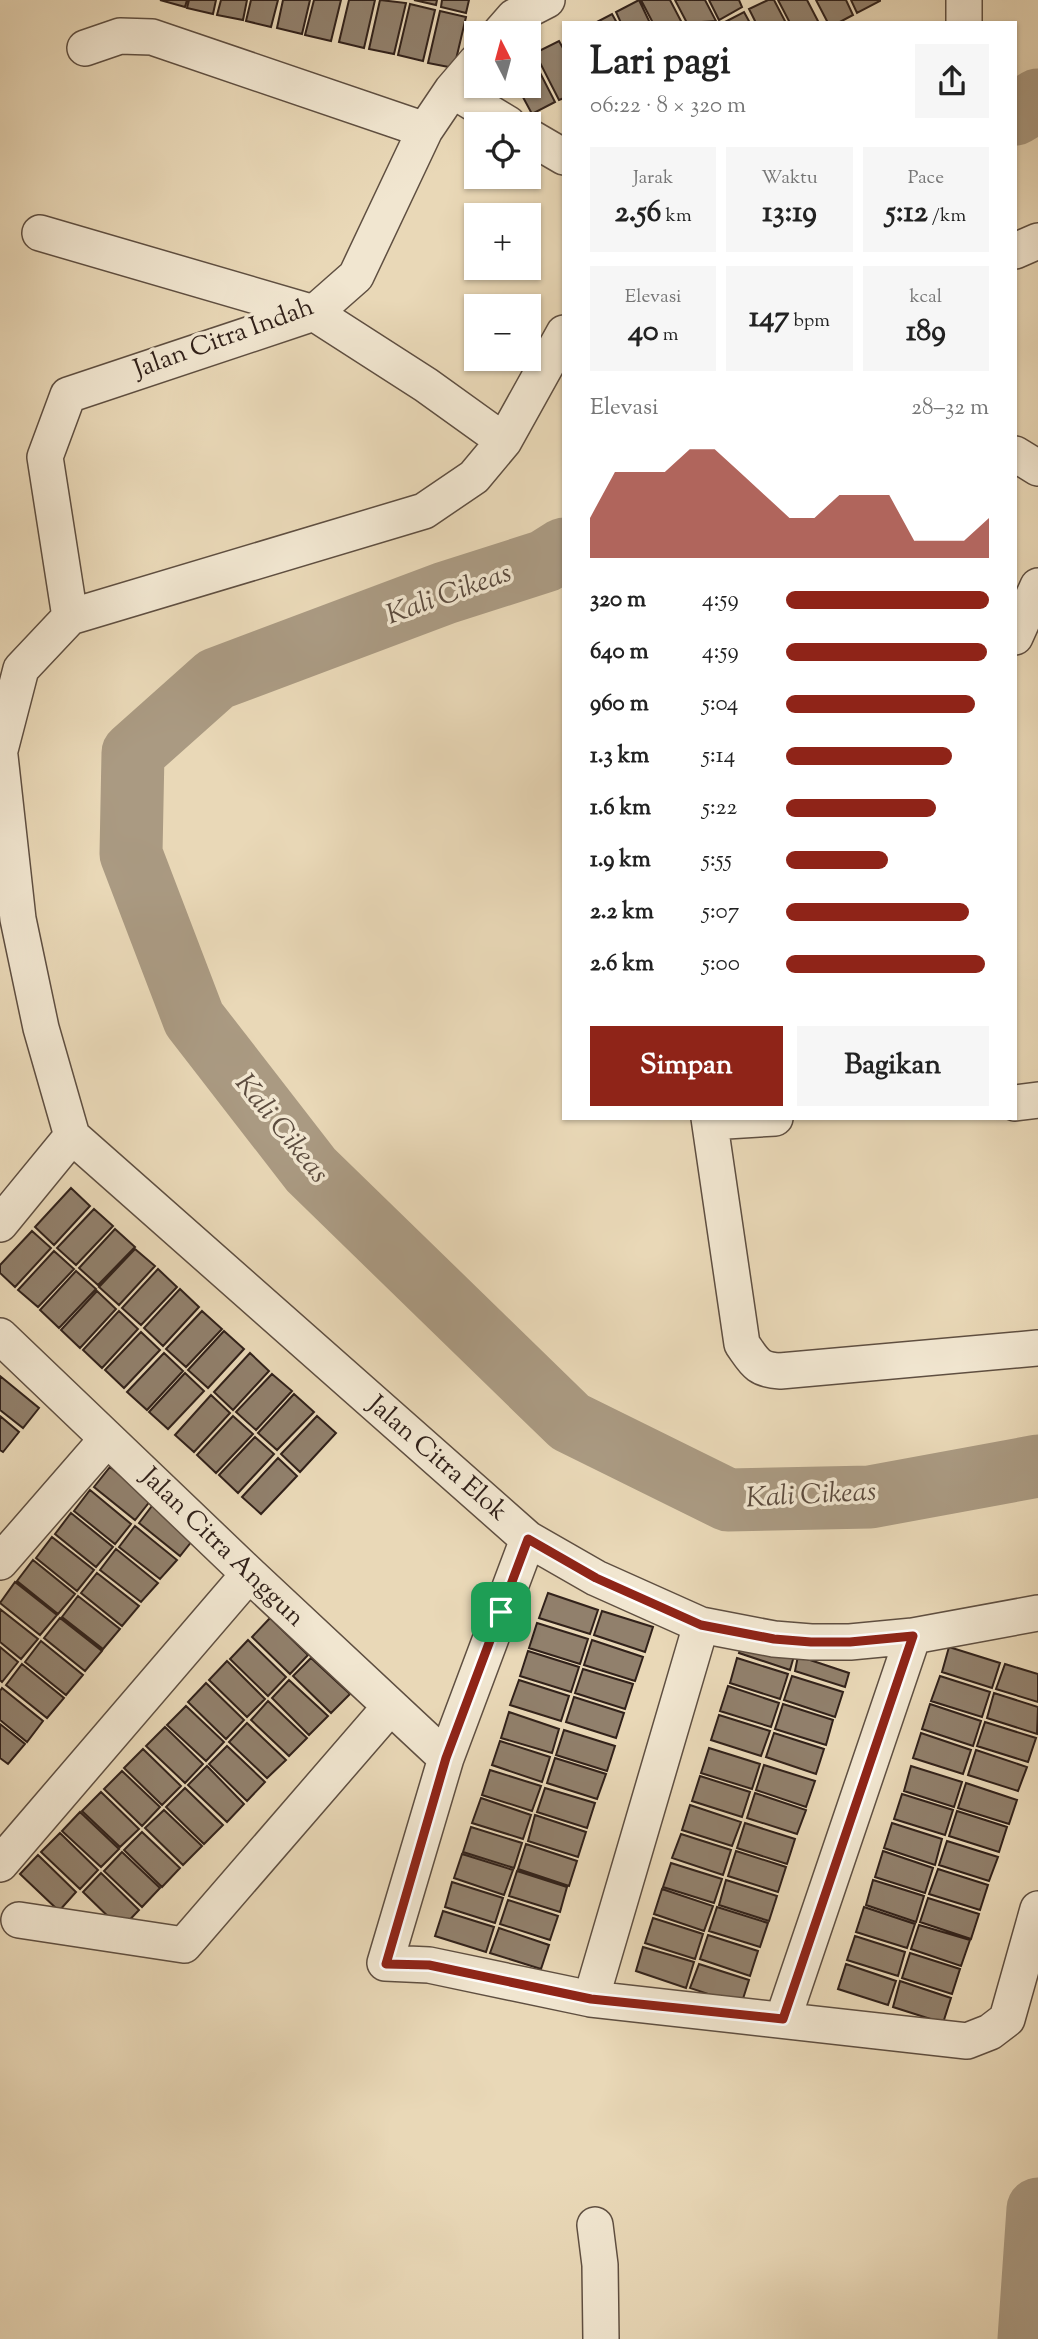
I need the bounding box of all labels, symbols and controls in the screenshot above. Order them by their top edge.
north arrow [464,21,541,98]
map controls [464,21,541,371]
text: Lari pagi [590,37,730,91]
button: share [915,44,989,118]
text: 06:22 · 8 × 320 m [590,90,746,123]
button: locate [464,112,541,189]
text: Jarak [633,165,673,192]
text: Waktu [761,165,818,192]
text: Pace [908,165,944,192]
text: 2.56 [615,192,661,235]
text: 13:19 [762,192,817,235]
text: 5:12 [885,192,928,235]
button: + [464,203,541,280]
text: km [661,203,692,230]
text: /km [928,203,966,230]
text: Elevasi [625,284,682,311]
text: kcal [910,284,942,311]
street label: Jalan Citra Indah [127,289,319,389]
button: − [464,294,541,371]
text: 147 [749,297,789,340]
text: bpm [789,308,830,335]
text: 40 [628,311,659,354]
text: 189 [906,311,946,354]
text: m [659,322,678,349]
text: Elevasi [590,392,659,425]
text: 28–32 m [911,392,989,425]
water label: Kali Cikeas [381,554,517,636]
text: 320 m [590,584,646,617]
text: 4:59 [702,584,739,617]
text: 640 m [590,636,648,669]
text: 4:59 [702,636,739,669]
text: 960 m [590,688,649,721]
text: 5:04 [702,688,738,721]
text: 1.3 km [590,740,649,773]
text: 5:14 [702,740,735,773]
text: 1.6 km [590,792,651,825]
text: 5:22 [702,792,737,825]
text: 1.9 km [590,844,651,877]
text: 5:55 [702,844,732,877]
text: 2.2 km [590,896,654,929]
text: 5:07 [702,896,739,929]
text: 2.6 km [590,948,654,981]
text: 5:00 [702,948,740,981]
button: Simpan [590,1026,783,1106]
button: Bagikan [797,1026,989,1106]
water label: Kali Cikeas [224,1066,338,1192]
street label: Jalan Citra Elok [357,1386,515,1530]
street label: Jalan Citra Anggun [130,1458,312,1636]
water label: Kali Cikeas [745,1473,877,1519]
pin [471,1582,531,1642]
icon: arrive [482,1593,520,1631]

